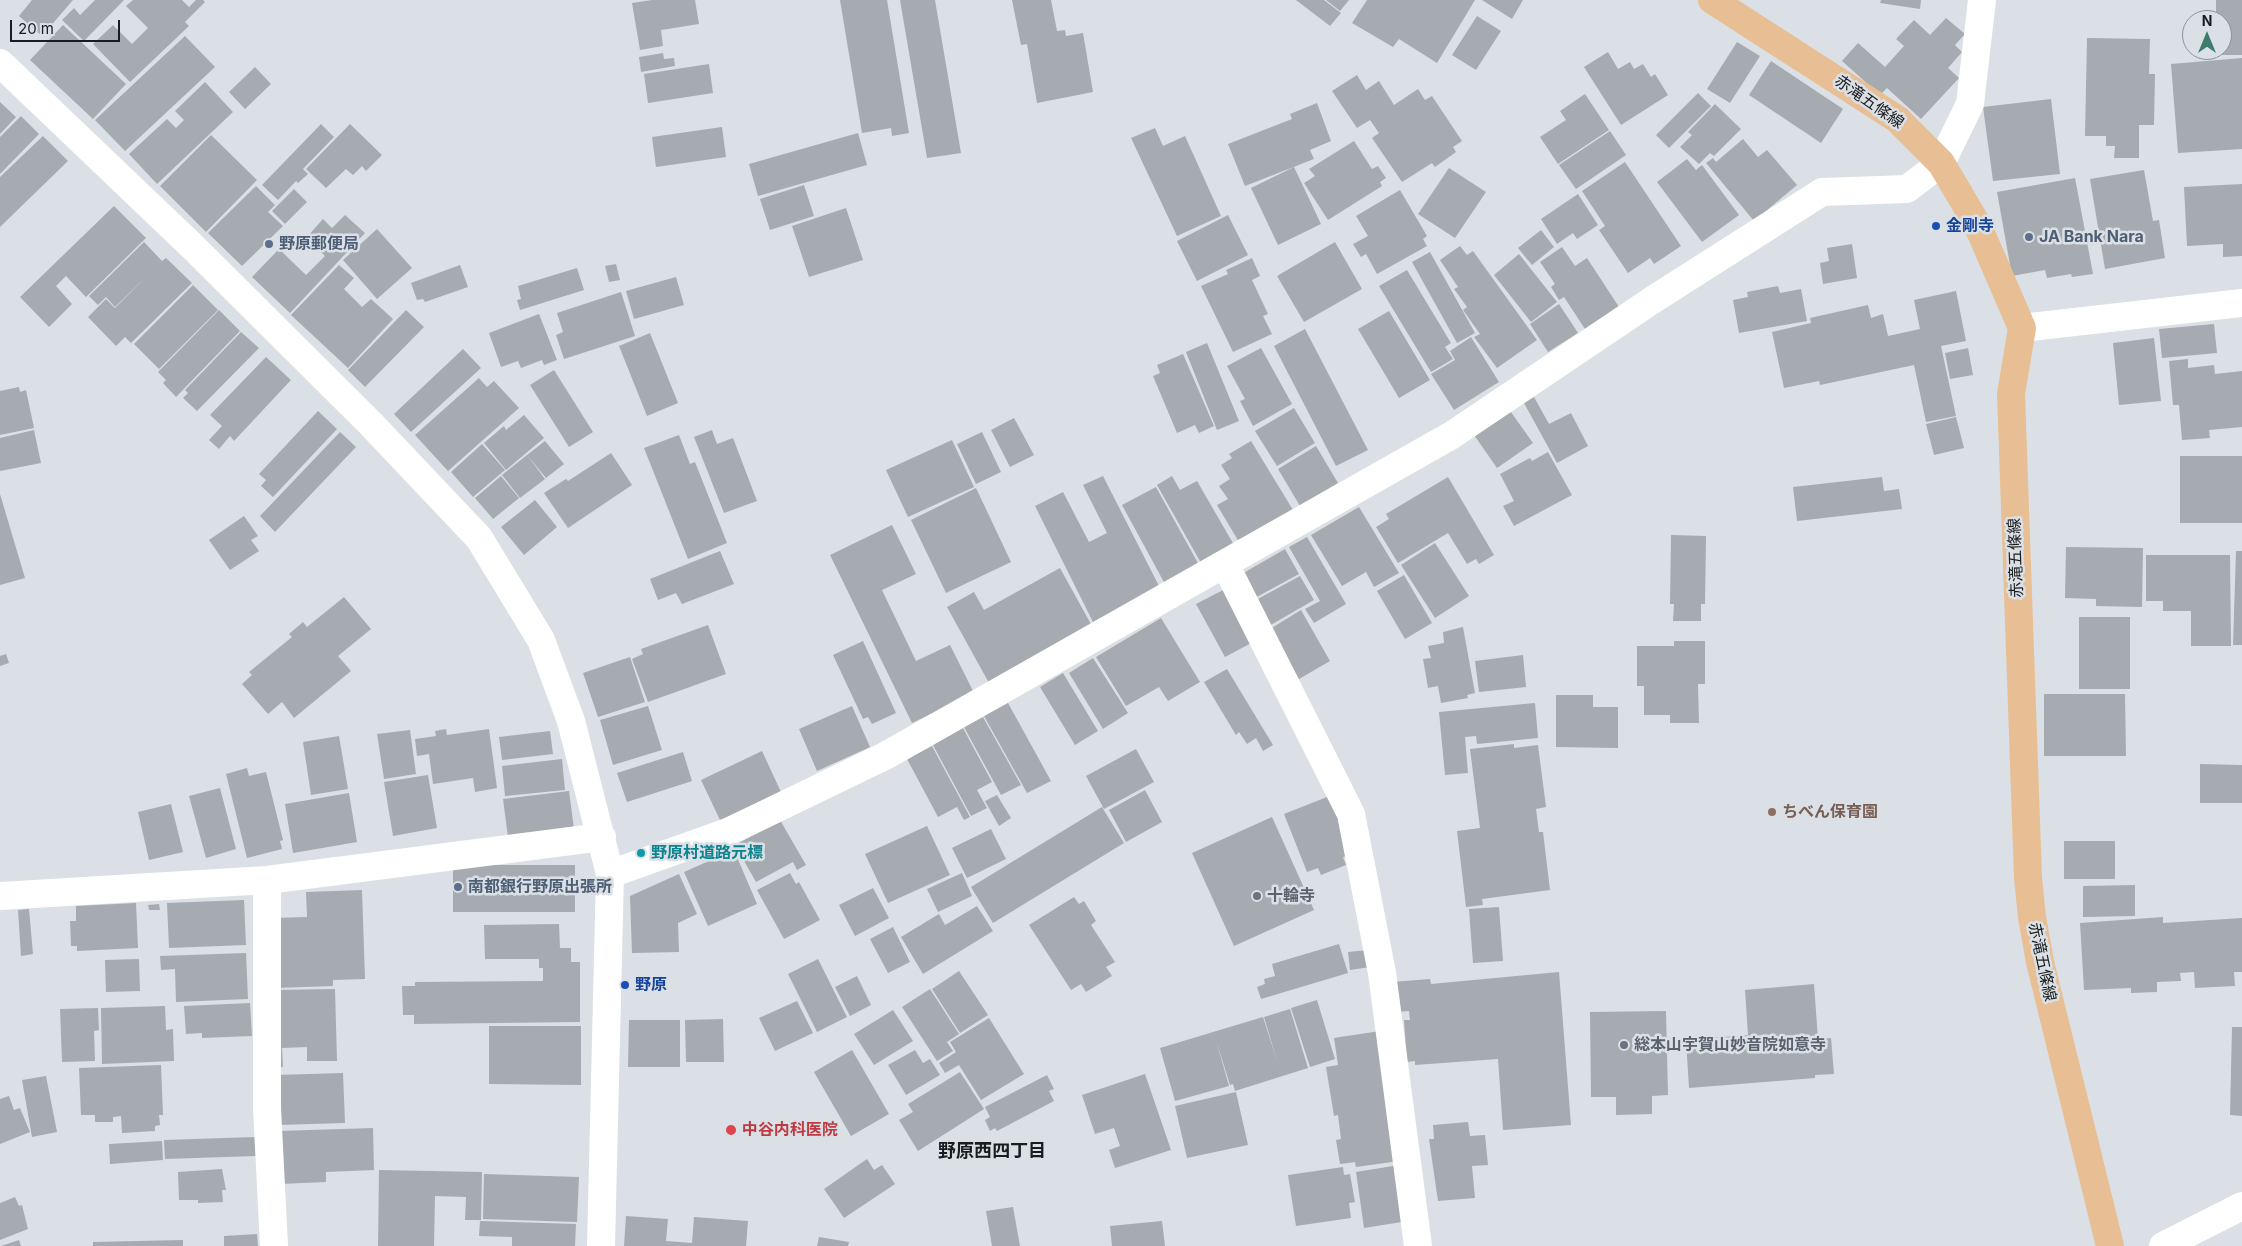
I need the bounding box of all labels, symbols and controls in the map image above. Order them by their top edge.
scale bar [12,10,122,42]
north arrow [2182,10,2232,60]
text: N [2202,12,2212,29]
text: 20 m [18,19,54,38]
street label: 赤滝五條線 [1831,71,1907,133]
place label: 金剛寺 [1946,216,1994,236]
marker: 金剛寺 [1930,220,1942,232]
place label: JA Bank Nara [2039,227,2144,247]
marker: JA Bank Nara [2023,231,2035,243]
place label: 野原郵便局 [279,234,359,254]
marker: 野原郵便局 [263,238,275,250]
street label: 赤滝五條線 [2005,518,2027,598]
place label: ちべん保育園 [1782,802,1878,822]
marker: ちべん保育園 [1766,806,1778,818]
place label: 野原村道路元標 [651,843,763,863]
marker: 野原村道路元標 [635,847,647,859]
place label: 南都銀行野原出張所 [468,877,612,897]
marker: 南都銀行野原出張所 [452,881,464,893]
place label: 十輪寺 [1267,886,1315,906]
marker: 十輪寺 [1251,890,1263,902]
street label: 赤滝五條線 [2024,921,2060,1003]
place label: 野原 [635,975,667,995]
marker: 野原 [619,979,631,991]
place label: 総本山宇賀山妙音院如意寺 [1634,1035,1826,1055]
marker: 総本山宇賀山妙音院如意寺 [1618,1039,1630,1051]
place label: 中谷内科医院 [742,1120,838,1140]
marker: 中谷内科医院 [724,1123,738,1137]
district label: 野原西四丁目 [938,1141,1046,1163]

